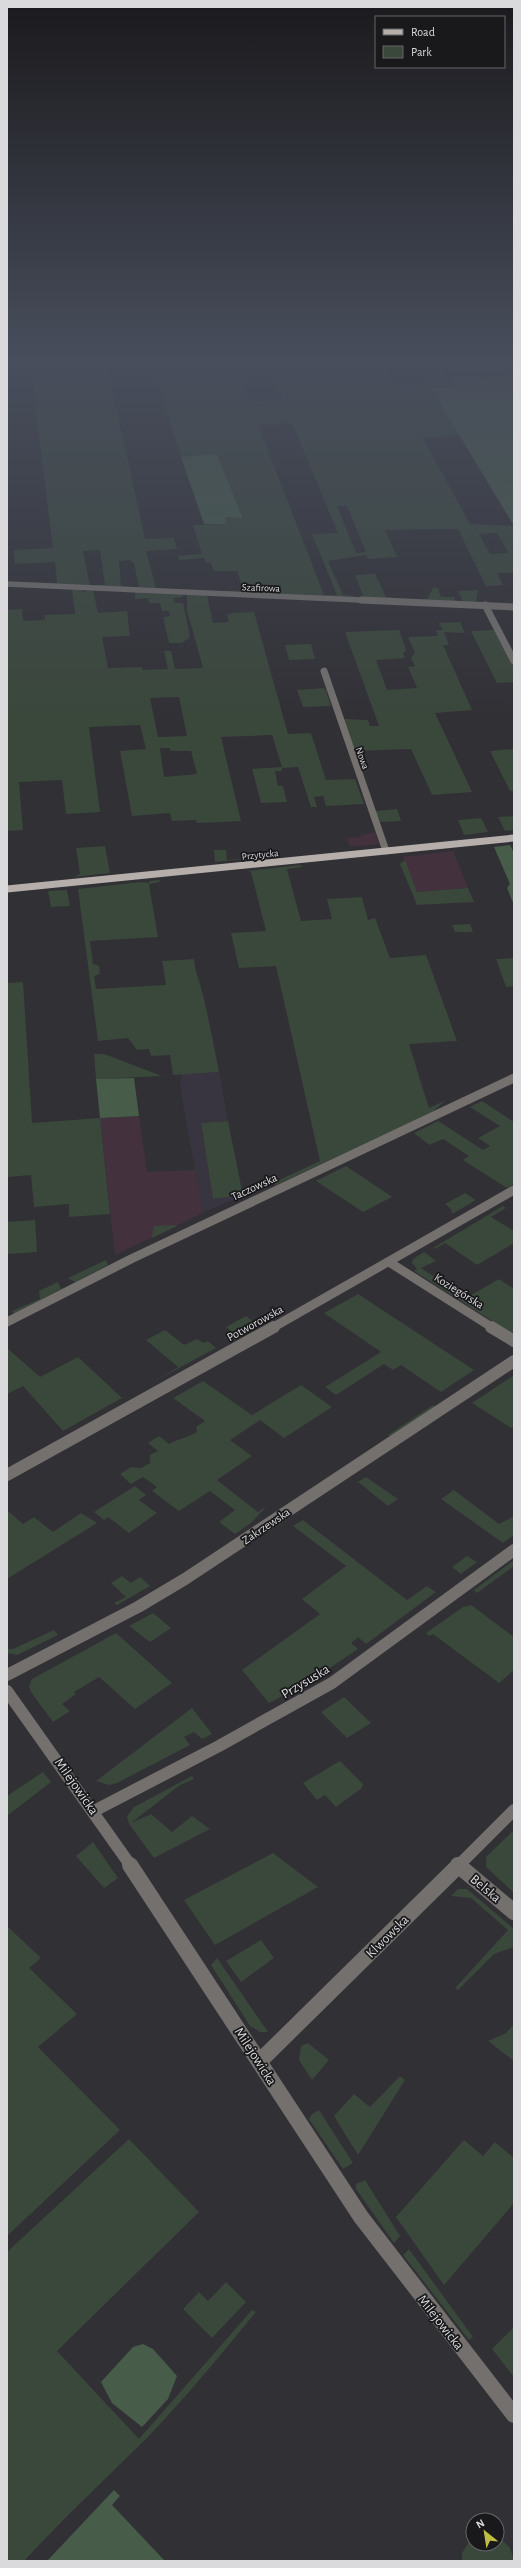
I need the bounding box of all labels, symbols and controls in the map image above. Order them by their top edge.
legend [375,16,505,68]
text: Road [411,26,435,38]
text: Park [411,46,432,58]
street label: Szafirowa [242,582,281,594]
street label: Nowa [354,746,371,771]
street label: Przytycka [241,848,279,862]
street label: Taczowska [229,1171,279,1203]
street label: Koziegórska [432,1271,486,1311]
street label: Potworowska [225,1302,285,1343]
street label: Zakrzewska [240,1505,292,1546]
street label: Przysuska [279,1662,332,1702]
street label: Milejowicka [52,1756,101,1818]
street label: Belska [467,1872,504,1906]
street label: Klwowska [364,1912,412,1961]
street label: Milejowicka [231,2025,279,2088]
street label: Milejowicka [415,2292,466,2353]
north arrow [465,2512,505,2552]
text: N [474,2517,486,2530]

